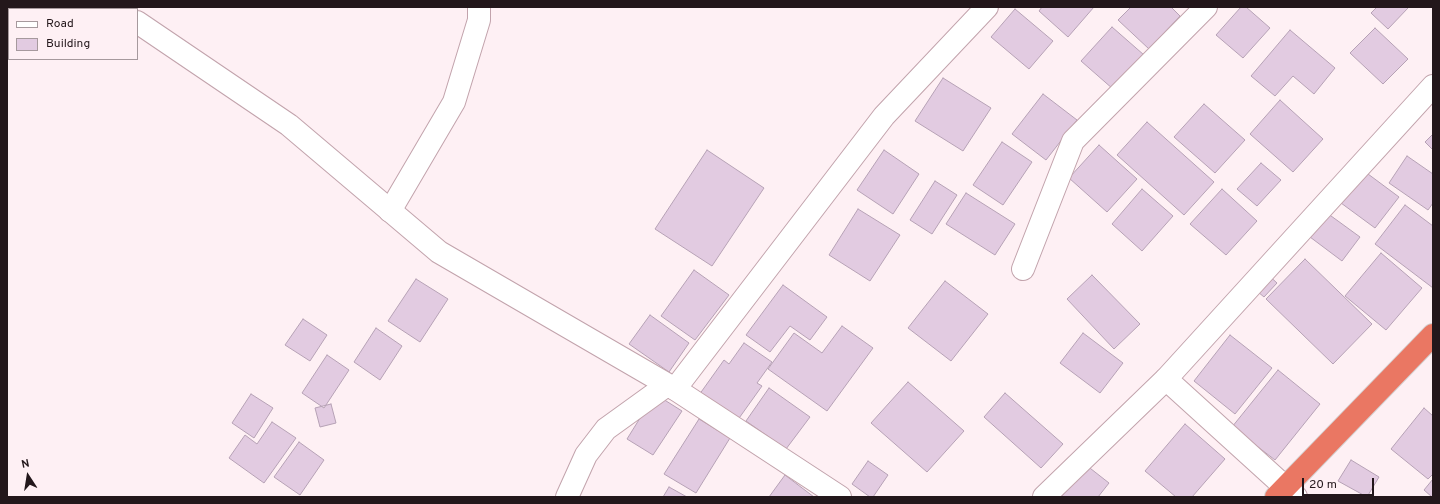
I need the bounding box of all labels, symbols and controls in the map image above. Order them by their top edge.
legend [8,8,138,60]
text: Road [46,16,74,32]
text: Building [46,36,90,52]
north arrow [8,456,48,496]
text: N [20,457,31,472]
scale bar [1304,470,1376,496]
text: 20 m [1309,477,1337,493]

